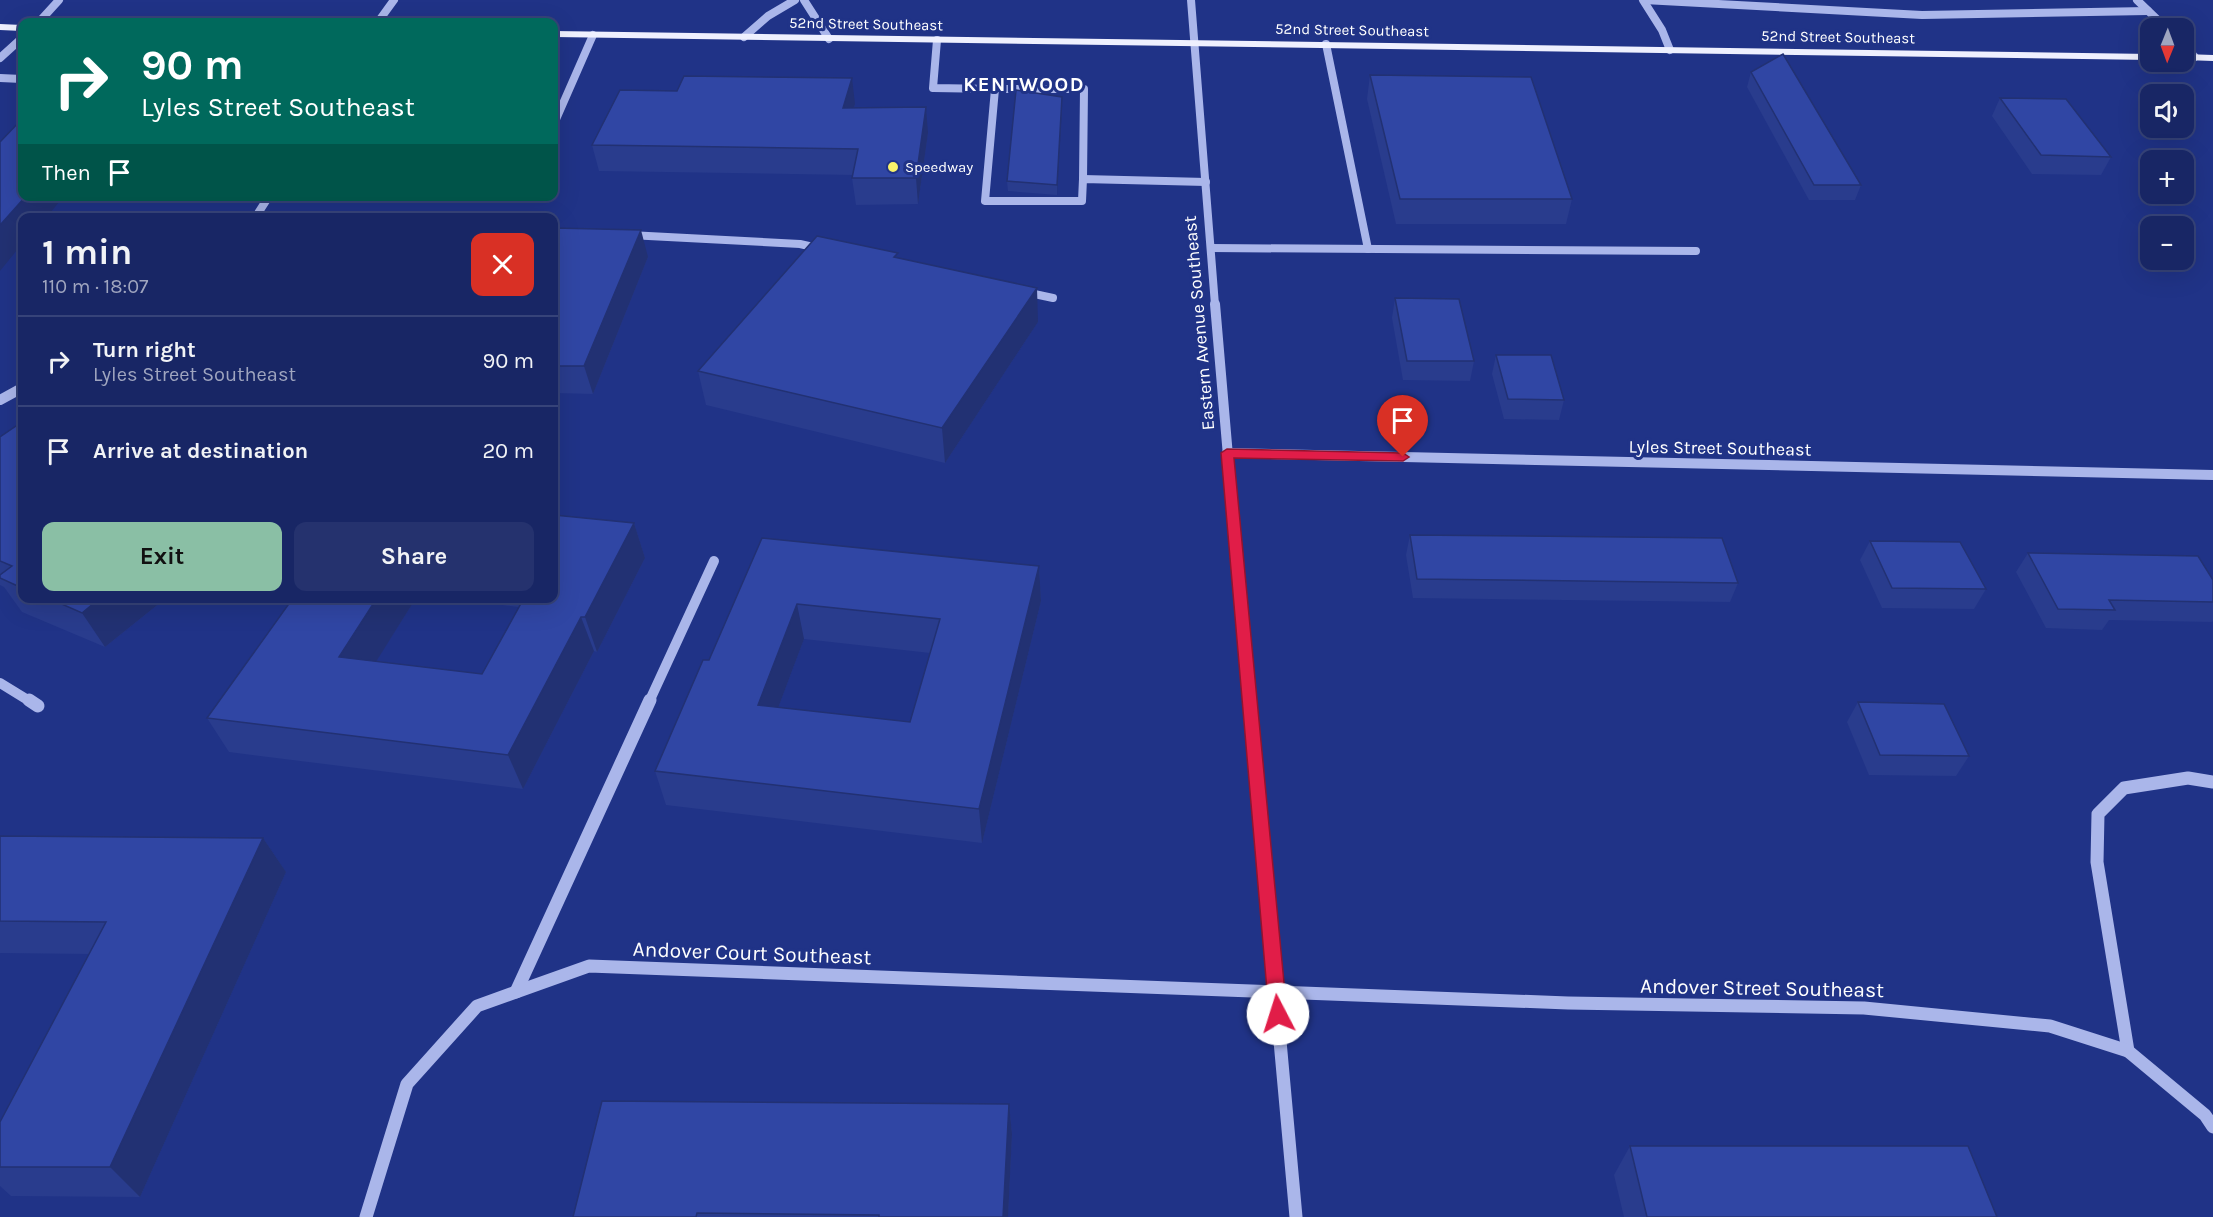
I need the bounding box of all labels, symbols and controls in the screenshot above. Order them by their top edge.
street label: 52nd Street Southeast [789,14,943,34]
north arrow [2140,18,2194,72]
map controls [2140,18,2194,270]
street label: 52nd Street Southeast [1275,20,1429,40]
street label: 52nd Street Southeast [1761,27,1915,47]
text: 90 m [141,40,244,90]
icon: right [42,42,120,120]
district label: KENTWOOD [963,73,1085,96]
button: sound [2140,84,2194,138]
text: Lyles Street Southeast [141,91,415,123]
button: + [2140,150,2194,204]
icon: arrive [103,156,136,189]
place label: Speedway [905,158,973,176]
text: Then [42,160,91,186]
marker: Speedway [886,160,900,174]
street label: Eastern Avenue Southeast [1179,215,1219,431]
button: − [2140,216,2194,270]
text: 1 min [42,231,132,273]
button: close [471,233,534,296]
text: 110 m · 18:07 [42,275,148,298]
text: Turn right [93,337,196,363]
icon: right [42,345,75,378]
text: 90 m [482,348,534,374]
text: Lyles Street Southeast [93,363,296,386]
pin [1377,395,1428,457]
icon: arrive [1386,404,1419,437]
icon: arrive [42,435,75,468]
street label: Lyles Street Southeast [1629,435,1812,461]
text: Arrive at destination [93,438,308,464]
text: 20 m [482,438,534,464]
button: Exit [42,522,282,591]
button: Share [294,522,534,591]
street label: Andover Court Southeast [632,937,872,969]
street label: Andover Street Southeast [1640,974,1884,1002]
position arrow [1246,982,1310,1046]

